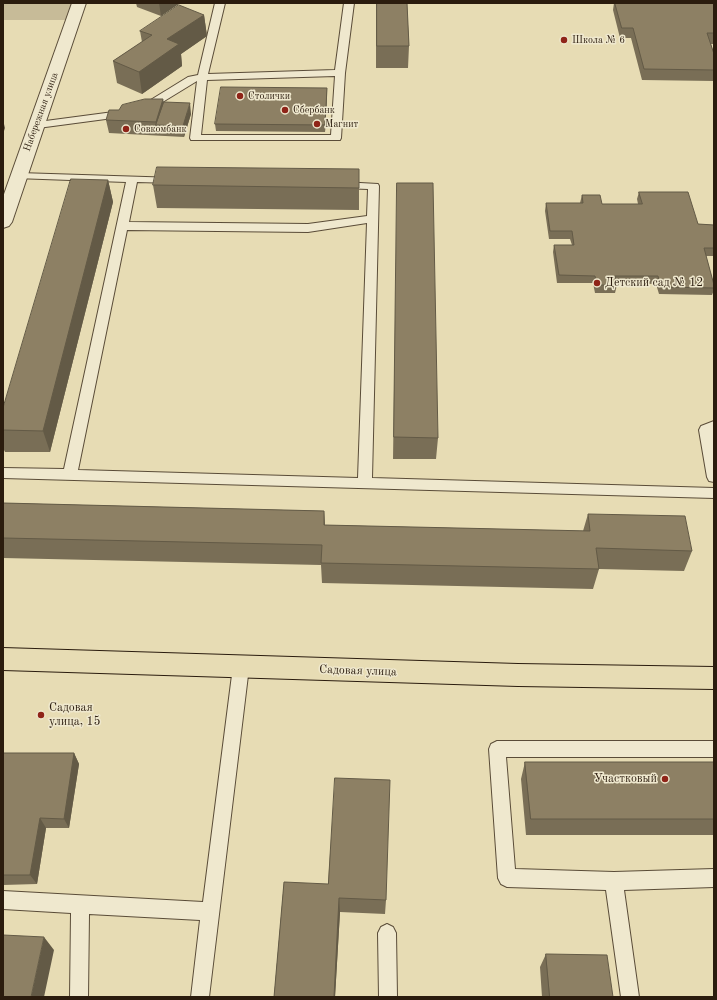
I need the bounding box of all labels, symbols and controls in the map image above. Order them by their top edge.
place label: Школа № 6 [572,34,625,46]
marker: Школа № 6 [559,35,569,45]
street label: Набережная улица [21,71,61,153]
place label: Столички [248,90,290,102]
marker: Столички [235,91,245,101]
place label: Сбербанк [293,104,335,116]
marker: Сбербанк [280,105,290,115]
place label: Магнит [325,118,358,130]
marker: Магнит [312,119,322,129]
place label: Совкомбанк [134,123,187,135]
marker: Совкомбанк [121,124,131,134]
place label: Детский сад № 12 [605,276,703,290]
marker: Детский сад № 12 [592,278,602,288]
street label: Садовая улица [319,662,397,680]
place label: Садовая улица, 15 [49,701,100,729]
marker: Садовая улица, 15 [36,710,46,720]
place label: Участковый [594,772,657,786]
marker: Участковый [660,774,670,784]

